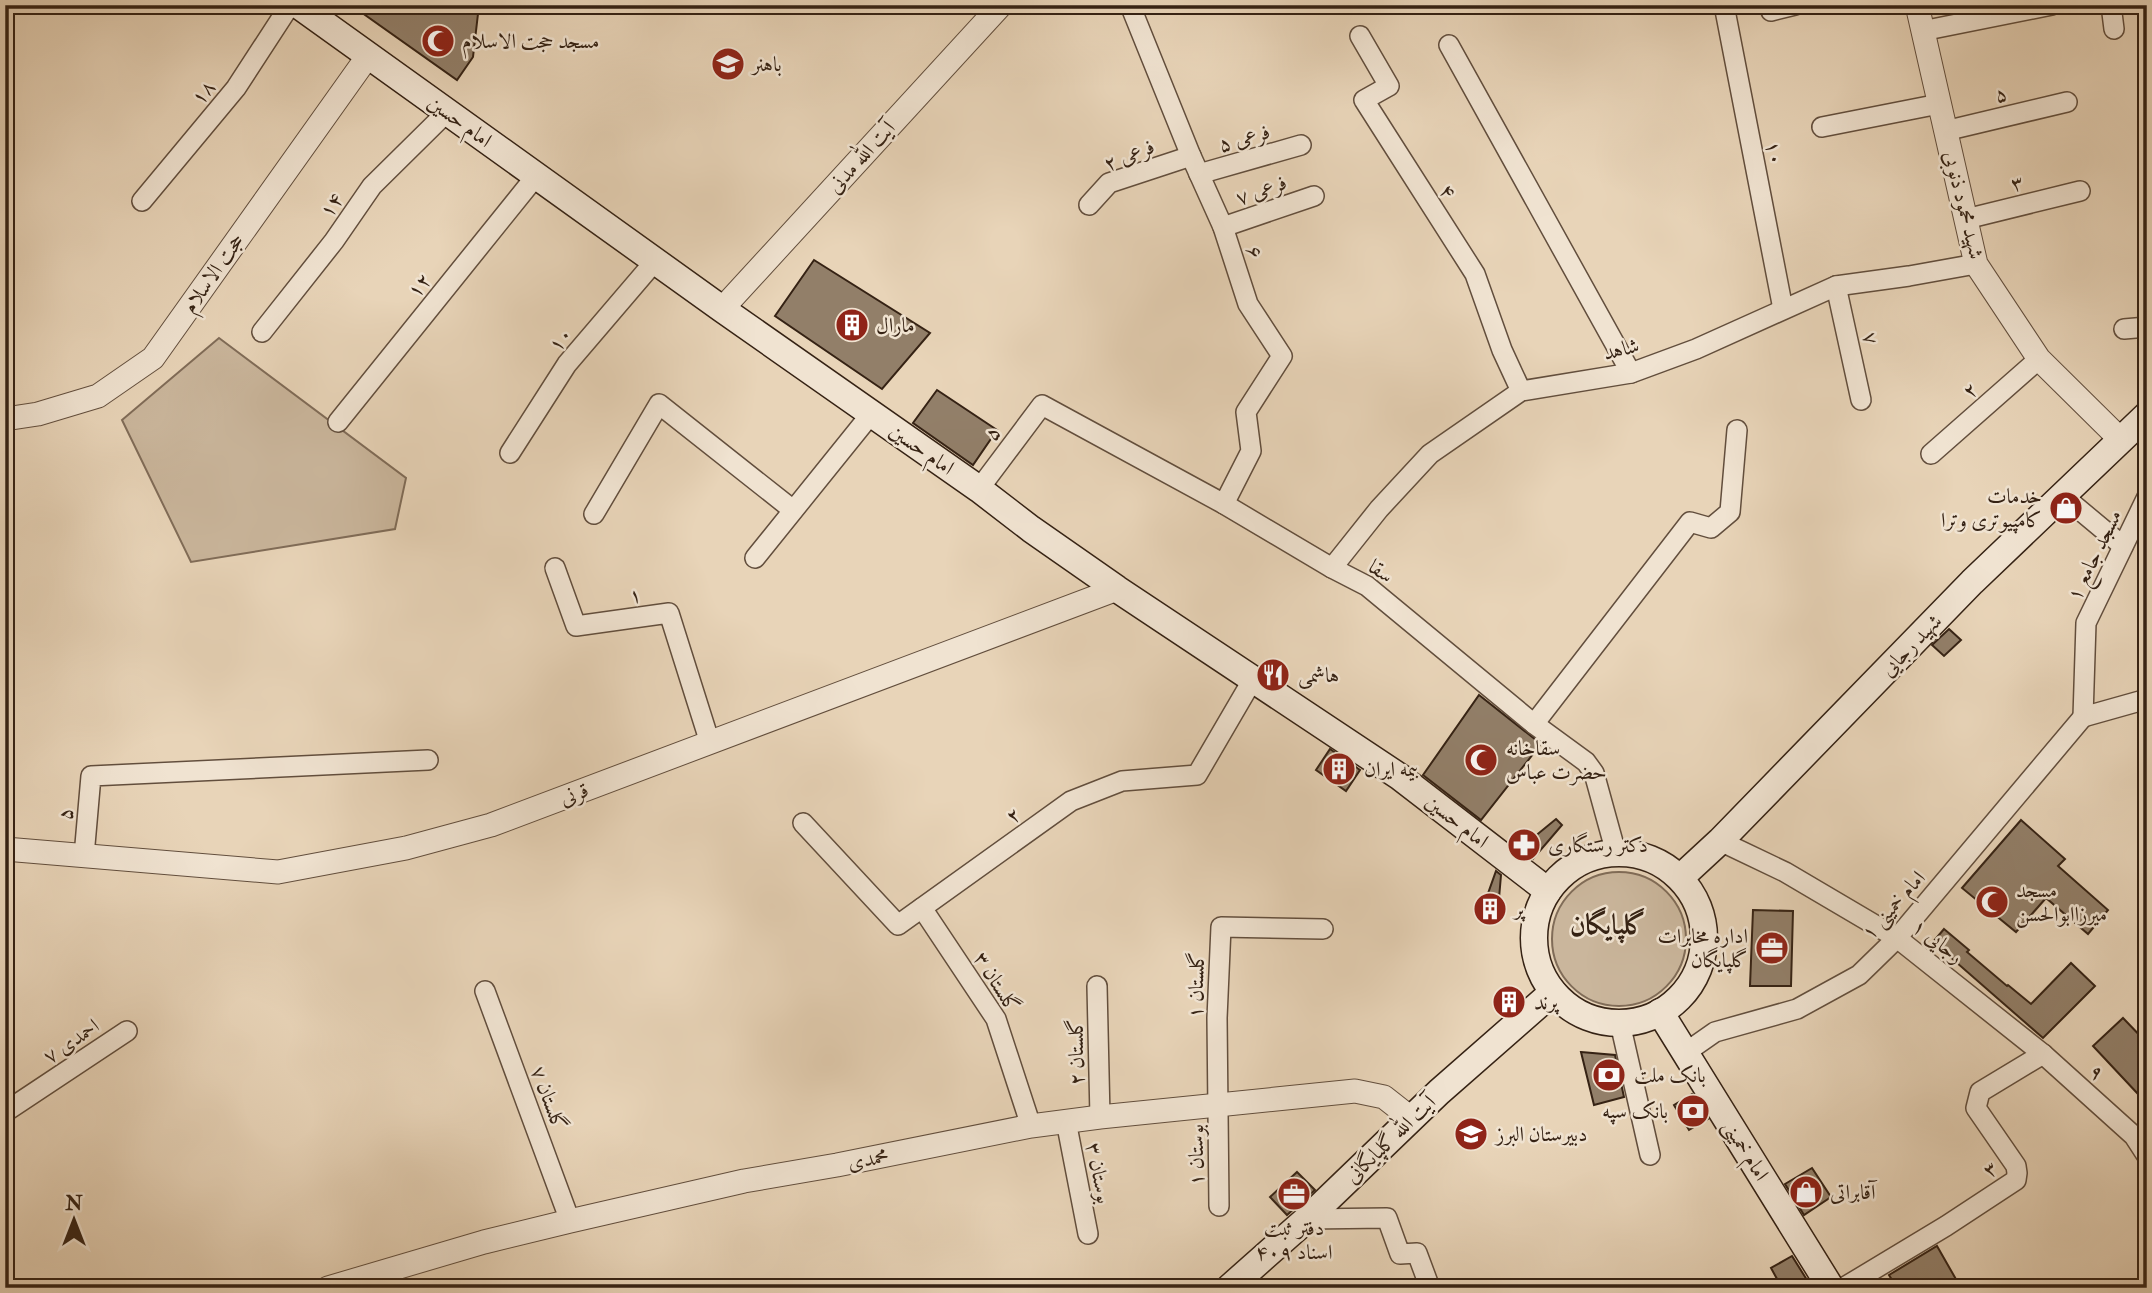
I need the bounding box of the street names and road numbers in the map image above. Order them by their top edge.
street label: ۱۸ [185,74,222,110]
street label: ۵ [1992,80,2010,109]
street label: امام حسین [420,89,497,157]
street label: آیت الله مدنی [818,111,903,200]
street label: فرعی ۵ [1215,118,1273,159]
street label: فرعی ۲ [1100,133,1159,178]
street label: ۱۰ [1759,138,1790,168]
street label: شهید محمود ذنوبی [1936,148,1990,262]
street label: فرعی ۷ [1232,169,1290,212]
street label: ۳ [2008,169,2026,198]
street label: ۴ [1433,179,1462,204]
street label: ۱۴ [313,187,350,223]
street label: حجت الاسلام [176,228,254,321]
street label: ۶ [1240,242,1269,262]
street label: ۱۲ [401,267,438,303]
street label: ۱۰ [542,321,579,357]
street label: ۷ [1856,329,1885,347]
street label: شاهد [1600,332,1642,367]
street label: ۲ [1957,376,1984,405]
street label: امام حسین [882,417,959,485]
street label: ۵ [978,420,1007,446]
street label: مسجد جامع ۱ [2061,505,2133,608]
street label: سقا [1363,553,1399,590]
street label: ۱ [627,581,643,610]
street label: شهید رجایی [1875,608,1948,683]
street label: قرنی [556,777,592,812]
street label: امام حسین [1417,788,1494,858]
street label: ۲ [1000,801,1026,830]
street label: ۵ [52,807,79,821]
street label: امام خمینی ۱ [1855,865,1934,948]
street label: رجایی ۱ [1907,913,1969,970]
street label: گلستان ۳ [967,947,1026,1018]
street label: گلستان ۱ [1182,951,1211,1019]
street label: احمدی ۷ [38,1013,105,1070]
street label: گلستان ۲ [1062,1018,1091,1086]
street label: ۹ [2083,1058,2110,1087]
street label: گلستان ۷ [524,1062,573,1134]
street label: آیت الله گلپایگانی [1336,1085,1443,1190]
street label: امام خمینی [1713,1115,1775,1188]
street label: بوستان ۱ [1183,1124,1210,1186]
street label: بوستان ۳ [1079,1140,1118,1206]
street label: محمدی [845,1142,891,1177]
street label: ۳ [1977,1155,2003,1184]

